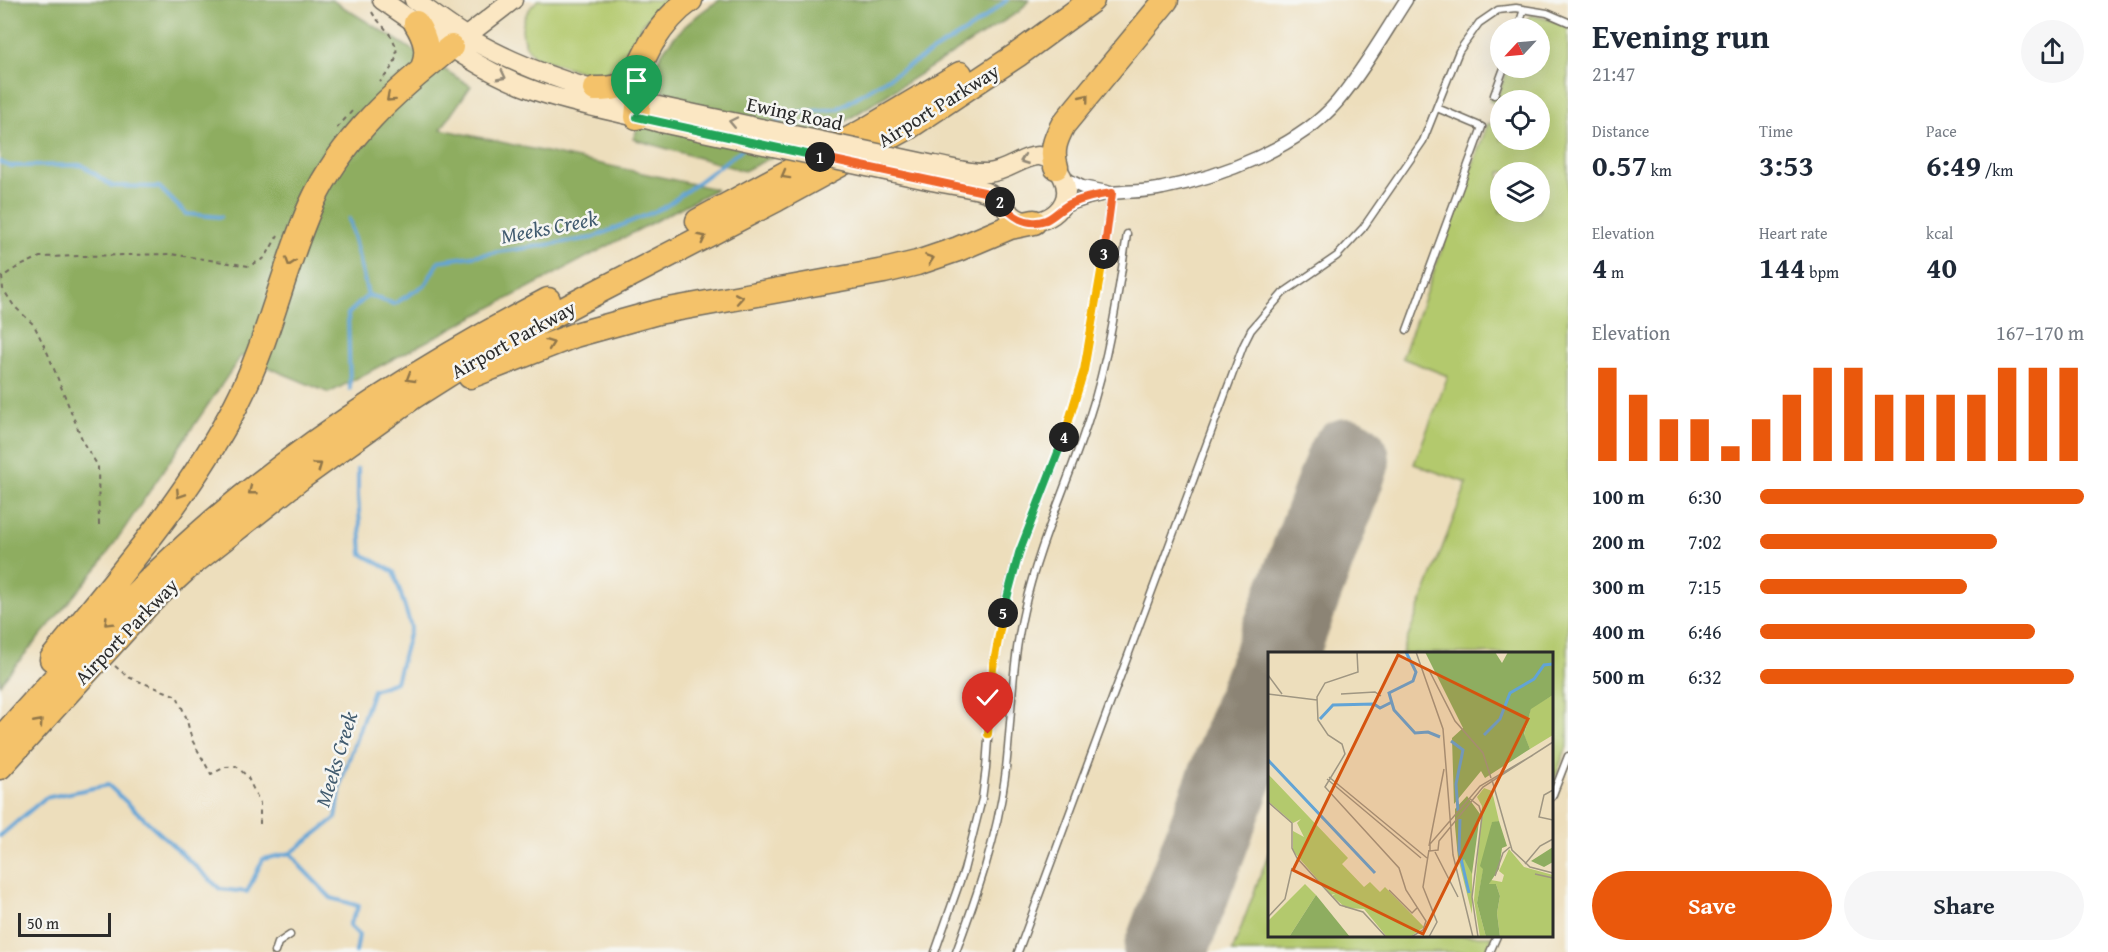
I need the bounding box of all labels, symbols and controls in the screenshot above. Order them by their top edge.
text: Evening run [1592,12,1769,60]
north arrow [1490,18,1550,78]
map controls [1490,18,1550,222]
button: share [2021,20,2084,83]
pin [611,55,662,117]
street label: Airport Parkway [872,56,1004,154]
text: 21:47 [1592,59,1635,88]
icon: arrive [620,64,653,97]
one-way arrow [495,69,506,80]
street label: Ewing Road [744,89,846,137]
button: locate [1490,90,1550,150]
one-way arrow [387,91,397,102]
one-way arrow [1077,93,1088,104]
one-way arrow [728,117,738,130]
text: Distance [1592,119,1649,143]
text: Time [1759,119,1793,143]
text: Pace [1926,119,1957,143]
pin: 1 [805,142,835,172]
text: 0.57 [1592,143,1647,187]
text: 3:53 [1759,143,1814,187]
text: 6:49 [1926,143,1981,187]
text: 1 [816,145,824,169]
one-way arrow [1019,152,1030,165]
text: km [1647,158,1672,182]
text: /km [1981,158,2013,182]
button: layers [1490,162,1550,222]
one-way arrow [781,168,791,179]
pin: 2 [985,187,1015,217]
text: 2 [996,190,1004,214]
water label: Meeks Creek [498,202,601,252]
text: Elevation [1592,221,1655,245]
text: Heart rate [1759,221,1828,245]
text: kcal [1926,221,1953,245]
one-way arrow [696,234,707,245]
pin: 3 [1089,239,1119,269]
text: 3 [1100,242,1108,266]
text: 4 [1592,245,1608,289]
text: 144 [1759,245,1806,289]
text: 40 [1926,245,1957,289]
one-way arrow [924,253,935,266]
one-way arrow [285,256,298,267]
text: m [1608,260,1624,284]
text: bpm [1806,260,1839,284]
one-way arrow [734,292,744,305]
street label: Airport Parkway [445,293,581,385]
text: Elevation [1592,318,1670,347]
text: 167–170 m [1996,318,2084,347]
one-way arrow [544,339,555,351]
one-way arrow [406,371,416,382]
pin: 4 [1049,422,1079,452]
text: 4 [1060,425,1068,449]
one-way arrow [311,462,322,473]
text: 100 m [1592,482,1645,511]
text: 6:30 [1688,482,1722,511]
one-way arrow [247,484,258,495]
one-way arrow [177,488,188,499]
text: 200 m [1592,527,1645,556]
text: 7:02 [1688,527,1722,556]
street label: Airport Parkway [67,571,185,691]
text: 300 m [1592,572,1645,601]
text: 7:15 [1688,572,1722,601]
pin: 5 [988,598,1018,628]
text: 5 [999,601,1007,625]
one-way arrow [104,615,115,626]
text: 400 m [1592,617,1645,646]
text: 6:46 [1688,617,1722,646]
inset map [1268,652,1553,937]
text: 500 m [1592,662,1645,691]
text: 6:32 [1688,662,1722,691]
pin [962,672,1013,734]
icon: check [971,681,1004,714]
water label: Meeks Creek [307,707,365,811]
one-way arrow [32,720,43,730]
button: Save [1592,871,1832,940]
button: Share [1844,871,2084,940]
scale bar [18,910,111,938]
text: 50 m [27,911,59,935]

